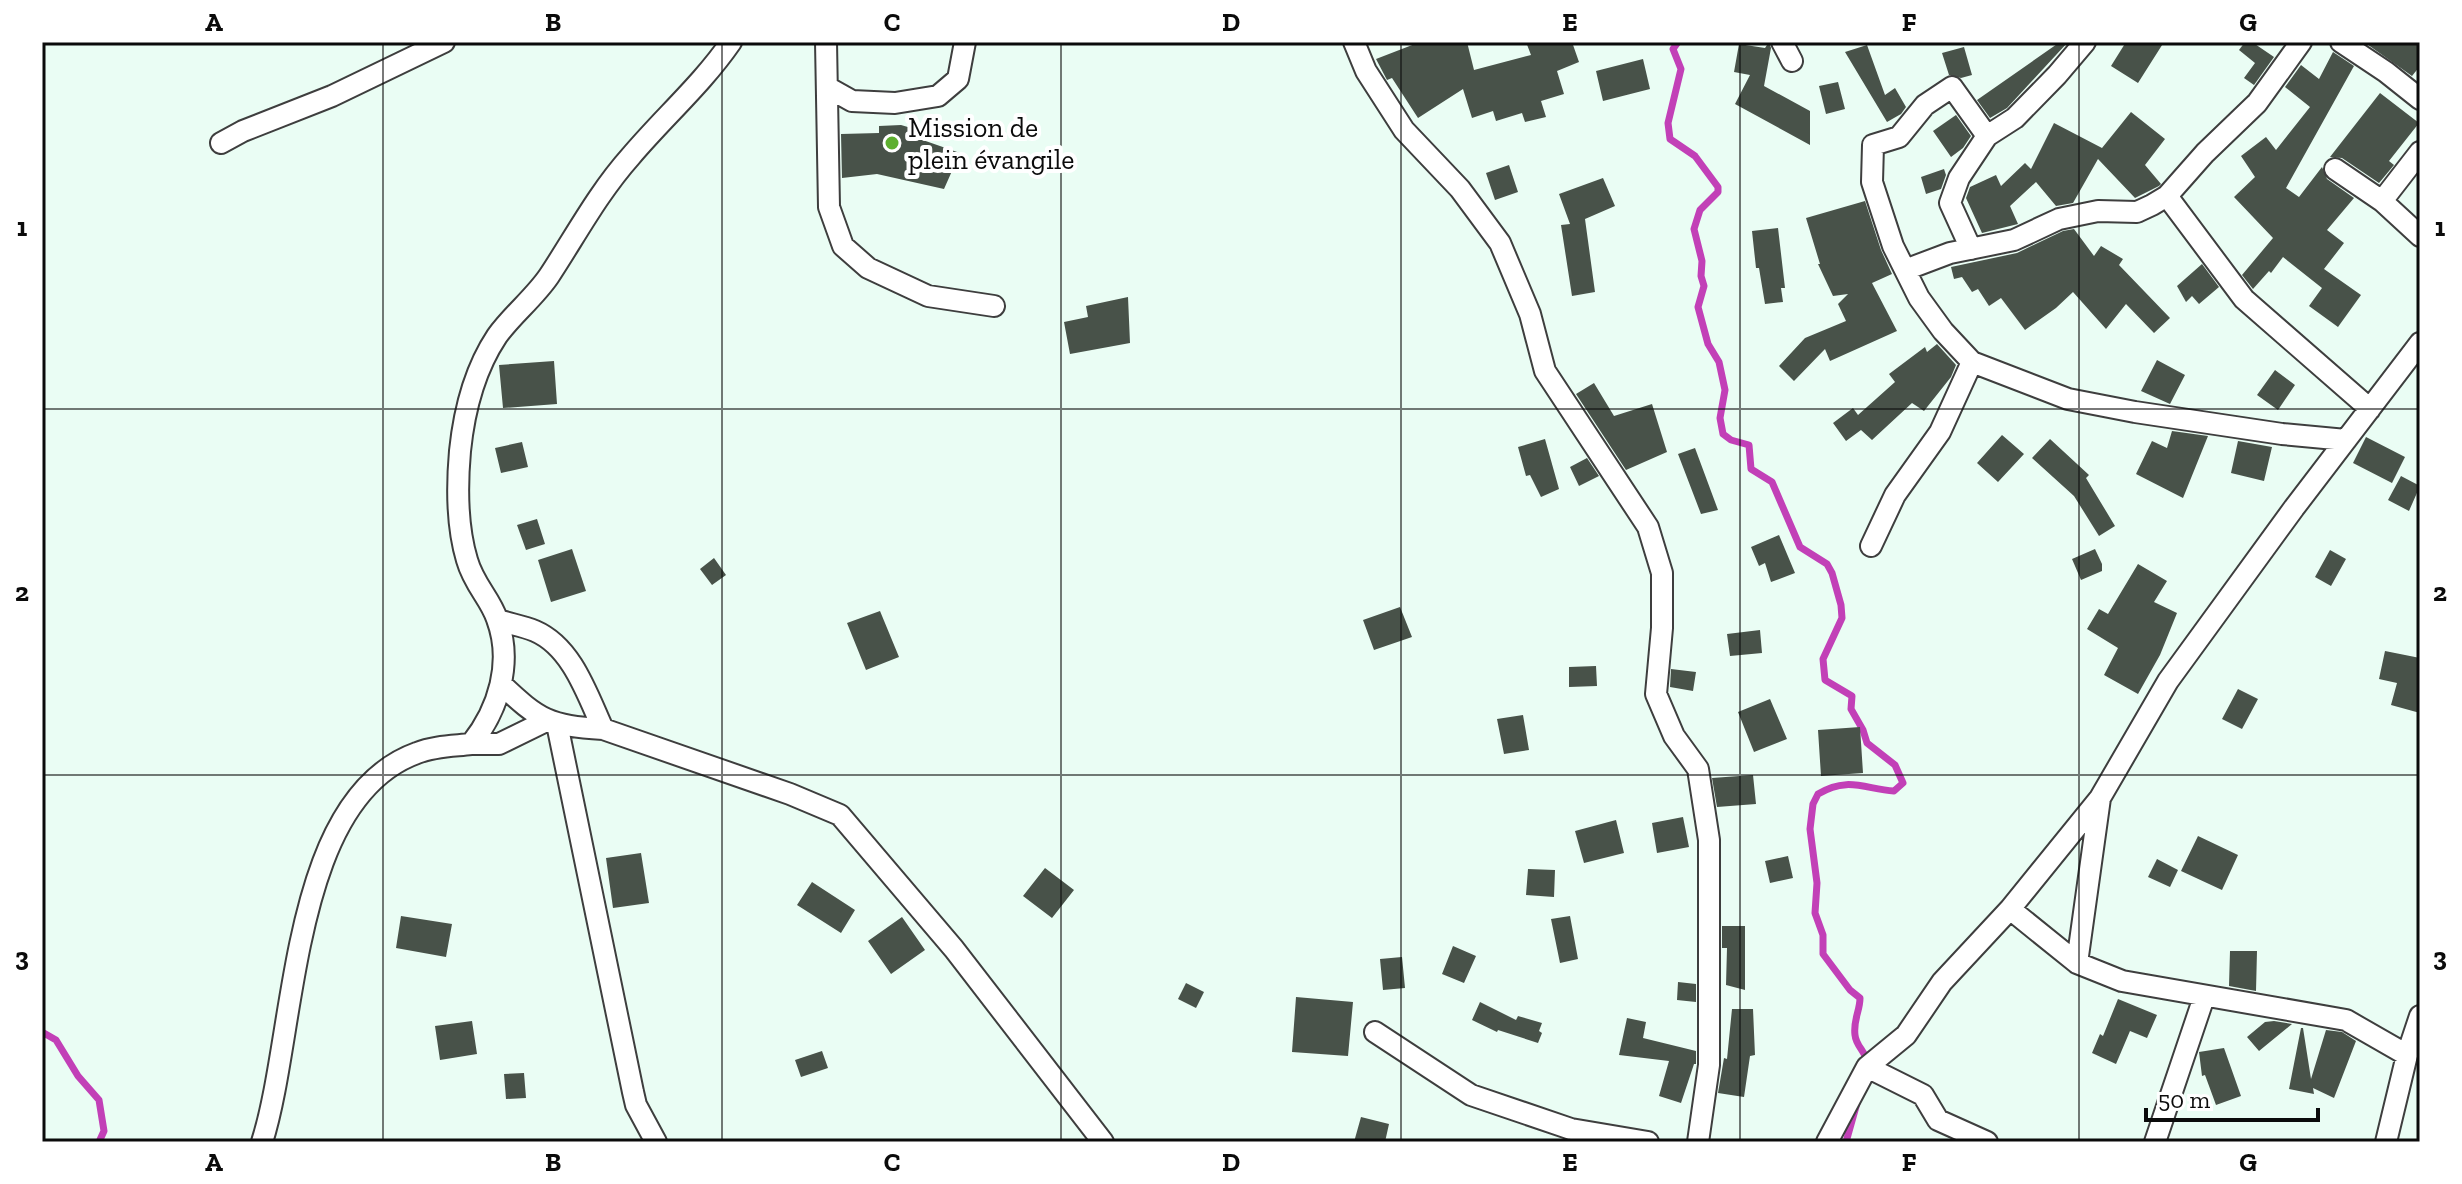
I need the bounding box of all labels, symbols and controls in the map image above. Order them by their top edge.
text: A [205,6,223,38]
text: B [545,6,561,38]
text: C [884,6,900,38]
text: D [1222,6,1240,38]
text: E [1562,6,1578,38]
text: F [1902,6,1917,38]
text: G [2239,6,2257,38]
place label: Mission de plein évangile [908,111,1075,176]
marker: Mission de plein évangile [883,134,901,152]
text: 1 [17,211,28,243]
text: 1 [2435,211,2446,243]
text: 2 [15,576,29,608]
text: 2 [2433,576,2447,608]
text: 3 [15,941,29,973]
text: 3 [2433,941,2447,973]
scale bar [2146,1072,2318,1122]
text: 50 m [2158,1085,2211,1114]
text: A [205,1146,223,1178]
text: B [545,1146,561,1178]
text: C [884,1146,900,1178]
text: D [1222,1146,1240,1178]
text: E [1562,1146,1578,1178]
text: F [1902,1146,1917,1178]
text: G [2239,1146,2257,1178]

